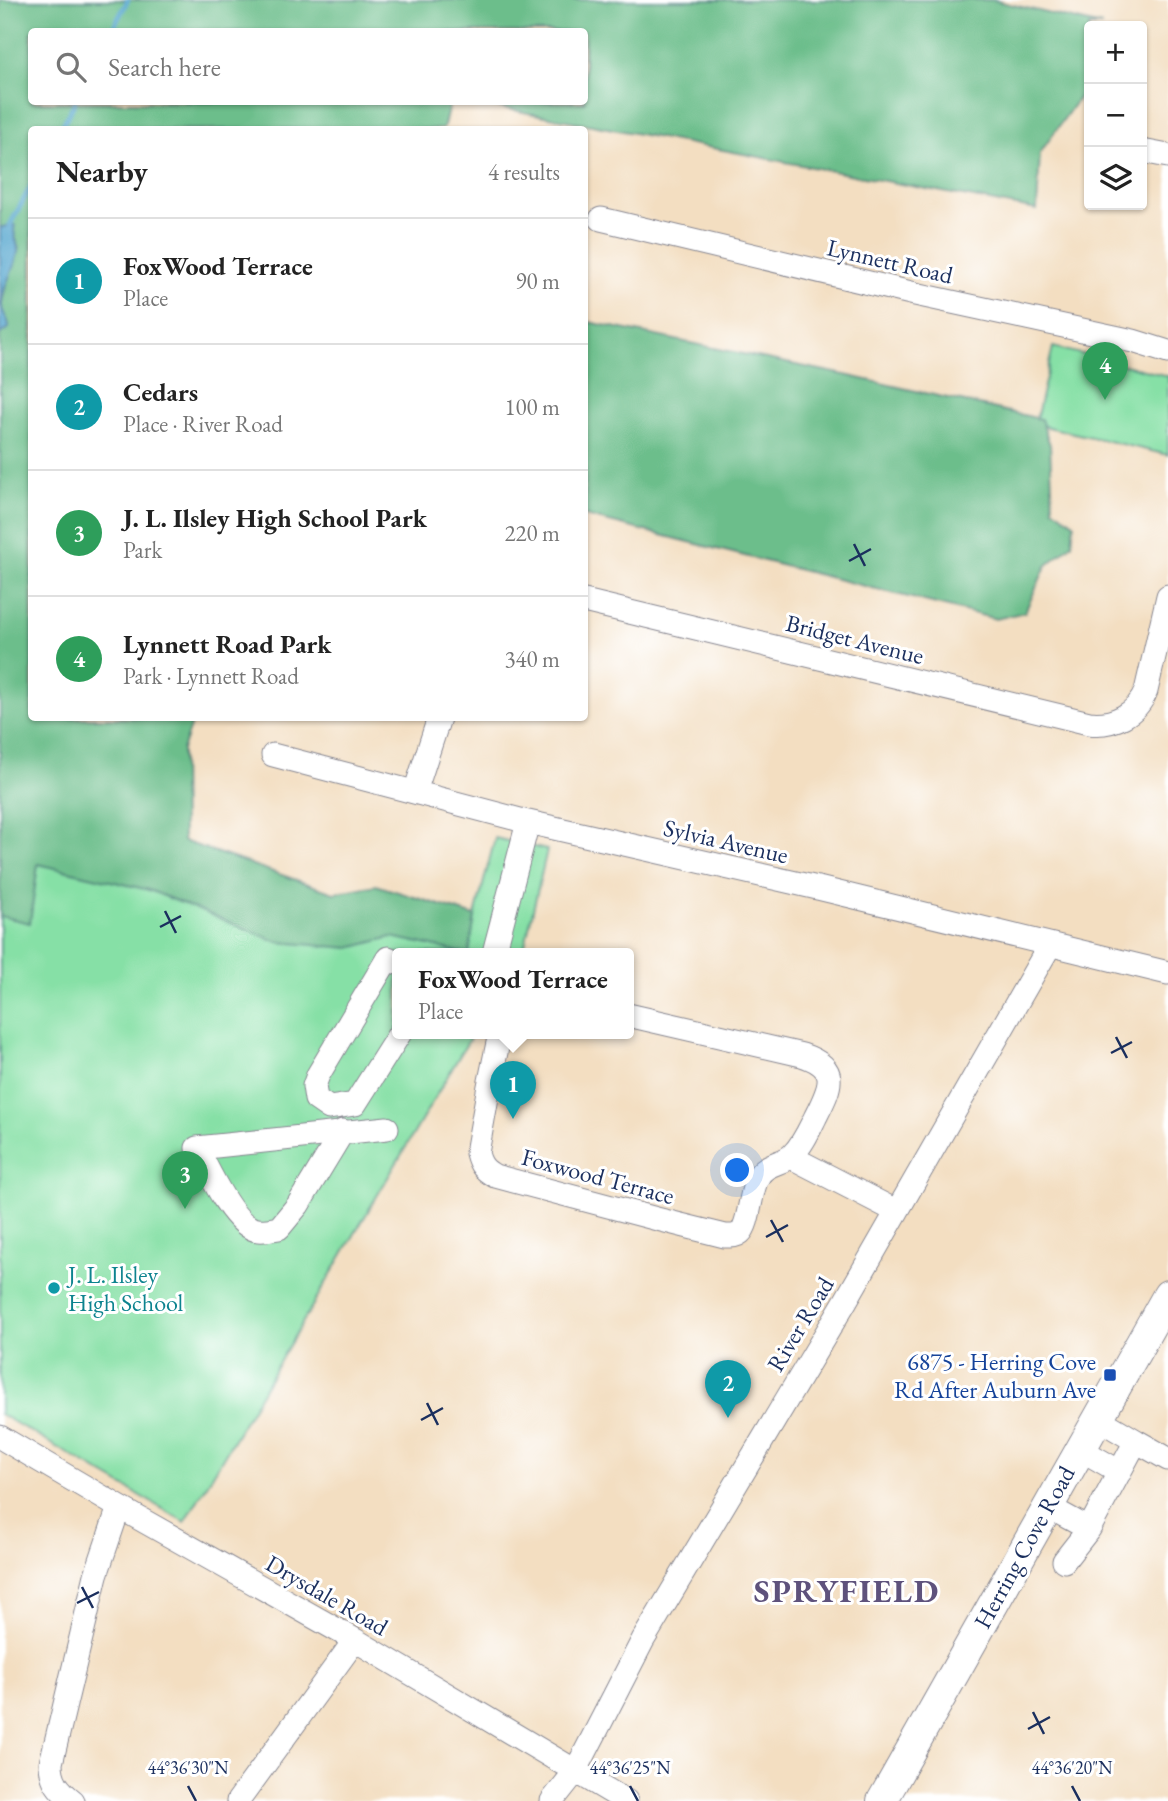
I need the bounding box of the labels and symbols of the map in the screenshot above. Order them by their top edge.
street label: Lynnett Road [824,231,957,291]
pin: 4 [1082,342,1128,400]
street label: Bridget Avenue [783,607,927,671]
street label: Sylvia Avenue [661,812,791,870]
pin: 1 [490,1061,536,1119]
street label: Foxwood Terrace [518,1141,678,1211]
pin: 3 [162,1151,208,1209]
your location [720,1153,754,1187]
place label: J. L. Ilsley High School [66,1259,184,1318]
street label: River Road [760,1270,841,1377]
marker: J. L. Ilsley High School [46,1280,62,1296]
place label: 6875 - Herring Cove Rd After Auburn Ave [894,1346,1096,1405]
pin: 2 [705,1360,751,1418]
marker: 6875 - Herring Cove Rd After Auburn Ave [1102,1367,1118,1383]
street label: Herring Cove Road [966,1459,1082,1634]
street label: Drysdale Road [260,1548,394,1643]
district label: SPRYFIELD [754,1570,940,1612]
text: 44°36'30"N [148,1756,229,1779]
text: 44°36'25"N [590,1756,671,1779]
text: 44°36'20"N [1032,1756,1113,1779]

